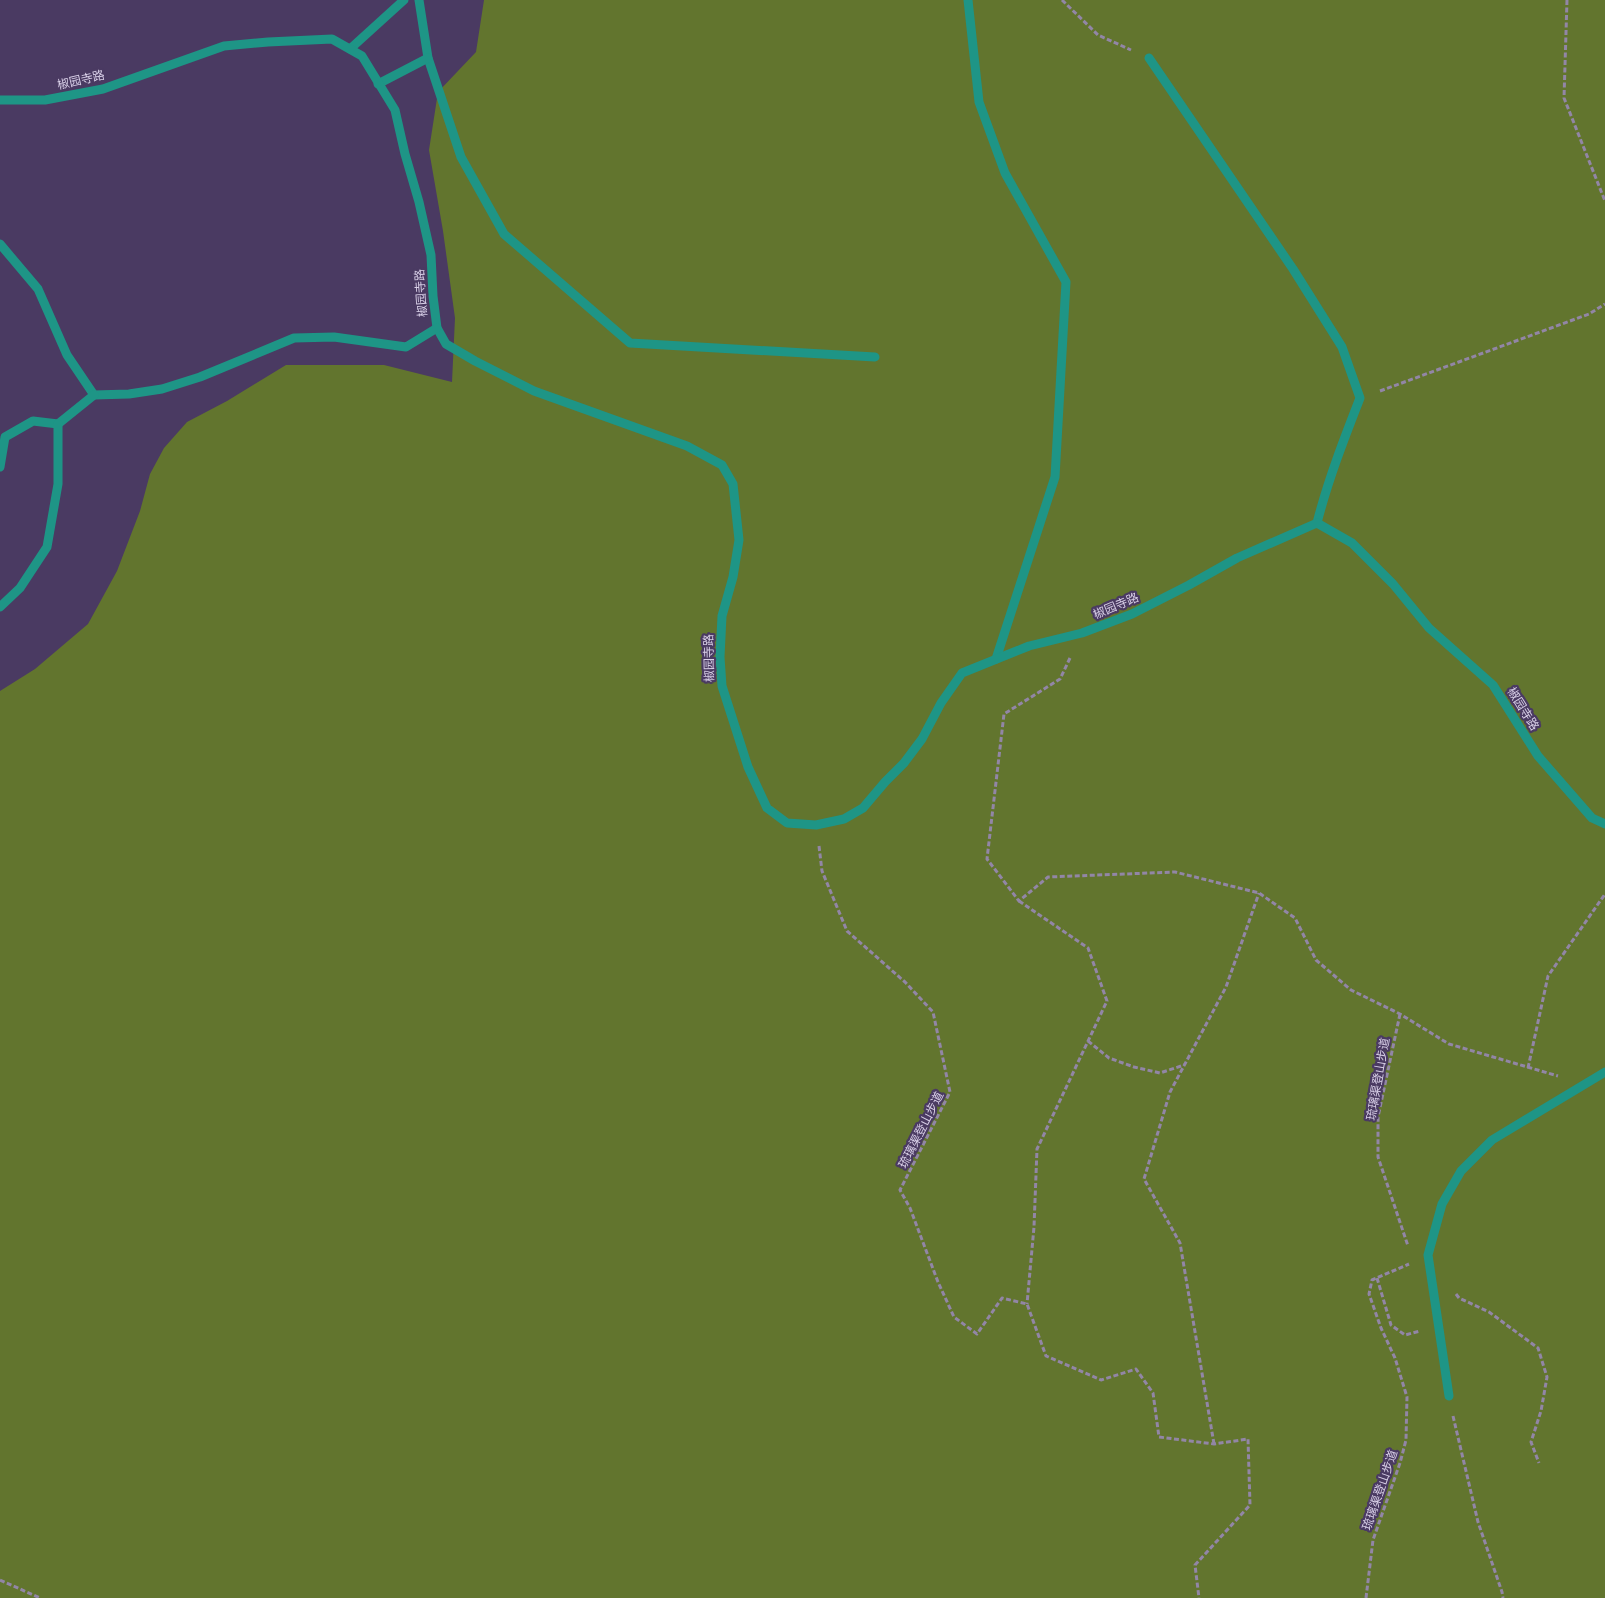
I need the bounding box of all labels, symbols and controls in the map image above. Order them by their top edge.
street label: 椒园寺路 [56,68,106,92]
street label: 椒园寺路 [412,269,430,317]
street label: 椒园寺路 [1091,590,1141,622]
street label: 椒园寺路 [702,634,716,682]
street label: 椒园寺路 [1504,685,1542,733]
street label: 琉璃渠登山步道 [1364,1036,1392,1122]
street label: 琉璃渠登山步道 [896,1089,946,1171]
street label: 琉璃渠登山步道 [1360,1448,1400,1532]

